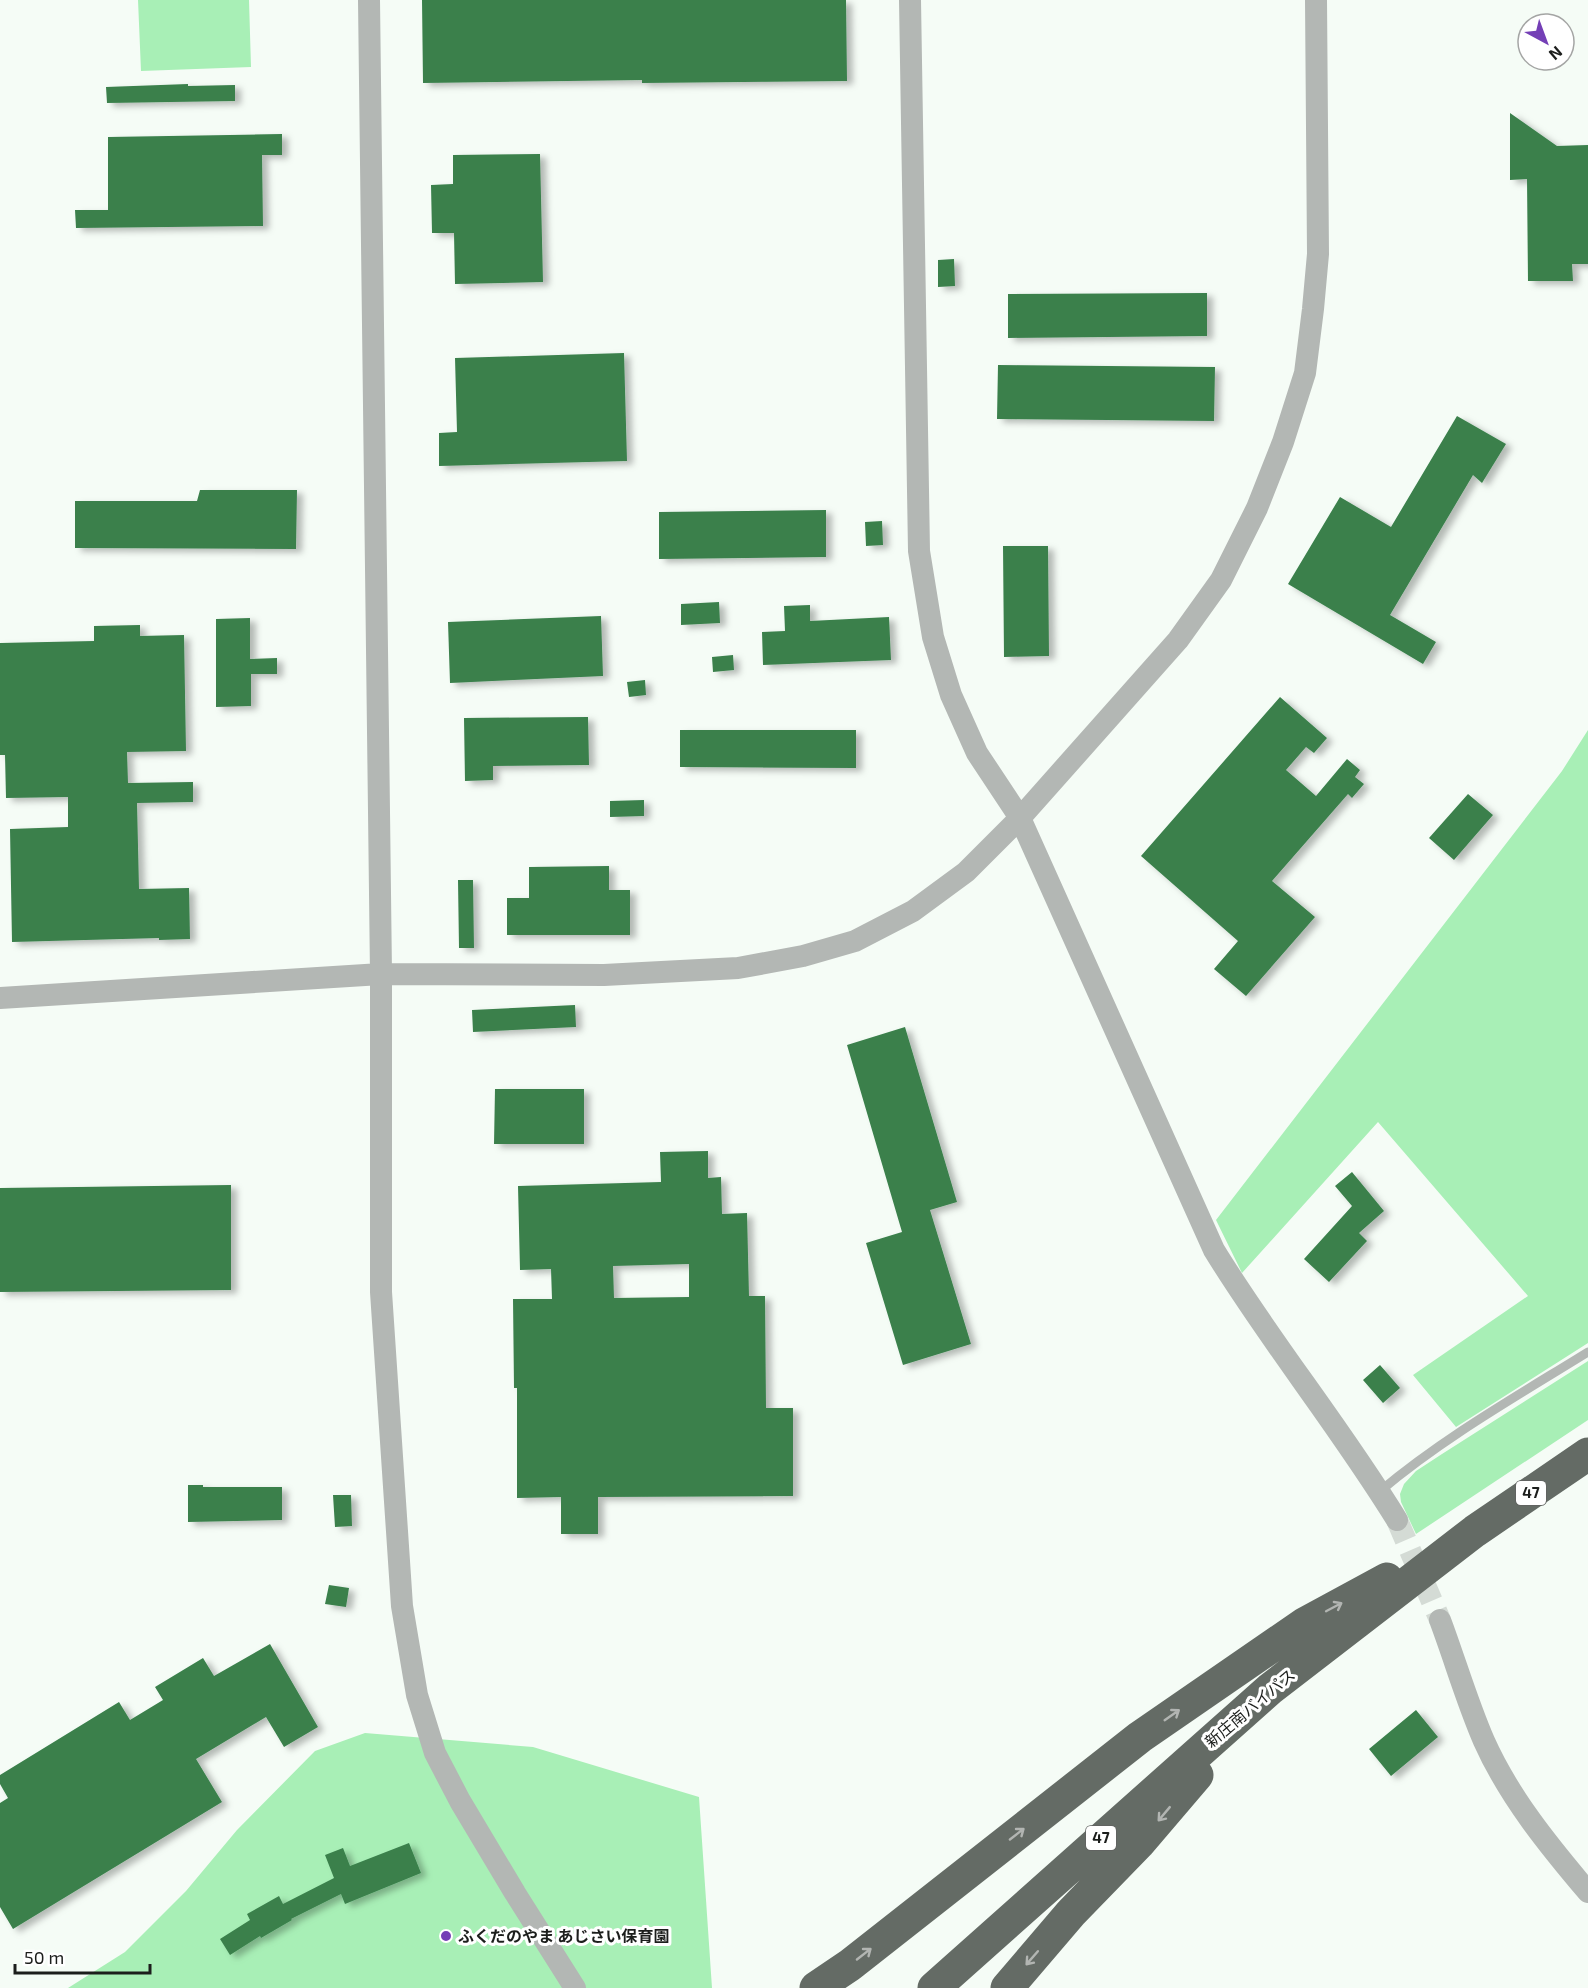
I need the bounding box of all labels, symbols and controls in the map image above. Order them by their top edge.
north arrow [1516,12,1576,72]
text: N [1546,43,1567,65]
road number: 47 [1516,1481,1546,1505]
one-way arrow [1325,1601,1343,1612]
street label: 新庄南バイパス [1201,1664,1299,1751]
one-way arrow [1164,1709,1180,1721]
one-way arrow [1157,1806,1170,1822]
road number: 47 [1086,1826,1116,1850]
one-way arrow [1009,1827,1025,1840]
place label: ふくだのやま あじさい保育園 [458,1926,669,1945]
marker: ふくだのやま あじさい保育園 [439,1929,453,1943]
scale bar [15,1937,150,1975]
text: 50 m [24,1946,64,1968]
one-way arrow [856,1947,872,1960]
one-way arrow [1026,1950,1039,1966]

